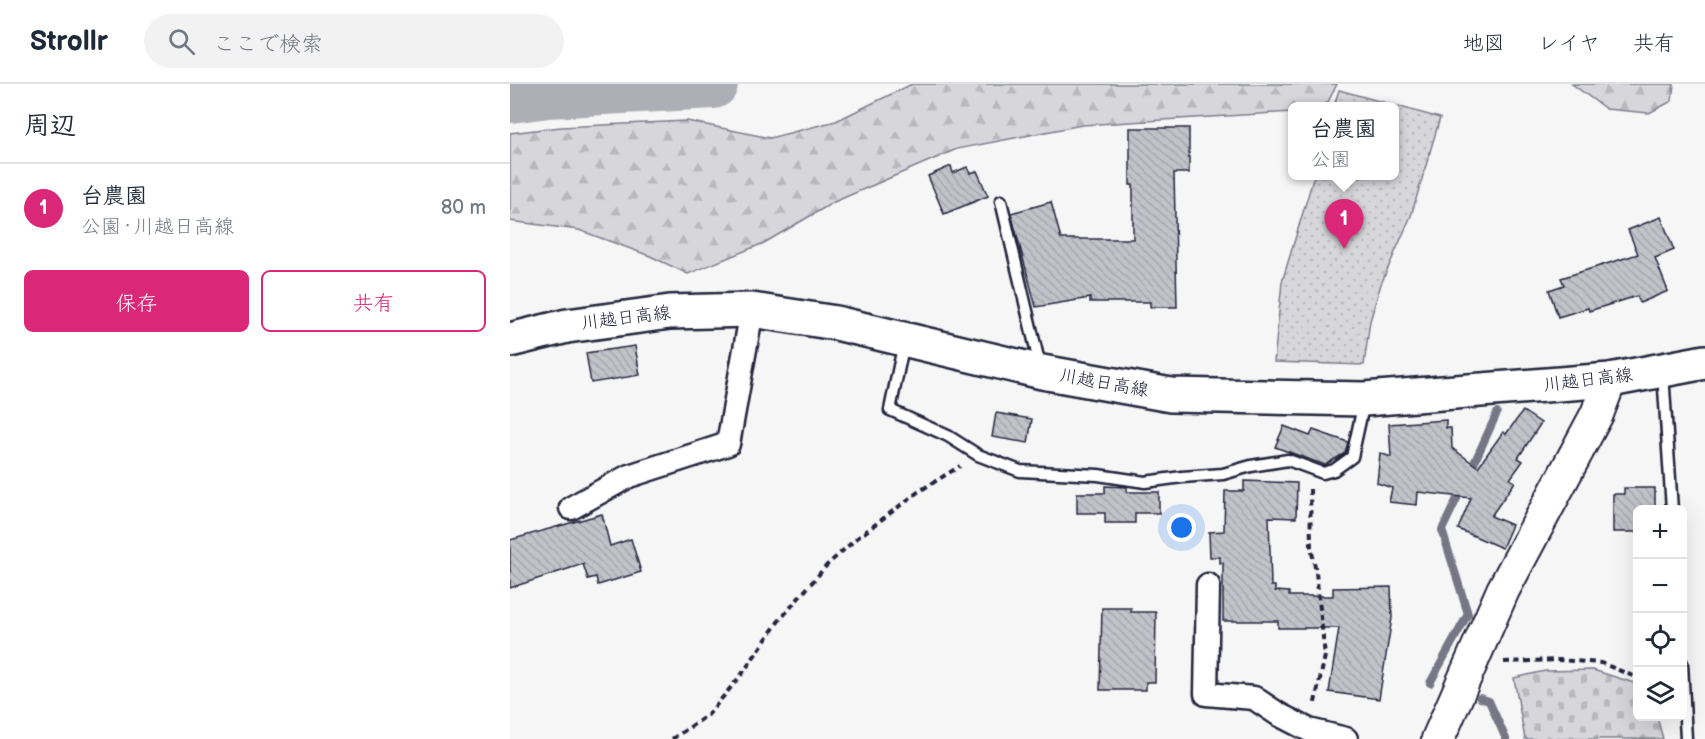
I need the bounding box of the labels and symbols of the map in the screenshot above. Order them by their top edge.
pin: 1 [1324,200,1364,249]
street label: 川越日高線 [580,302,672,334]
street label: 川越日高線 [1542,364,1634,396]
street label: 川越日高線 [1058,365,1150,401]
your location [1167,513,1196,542]

